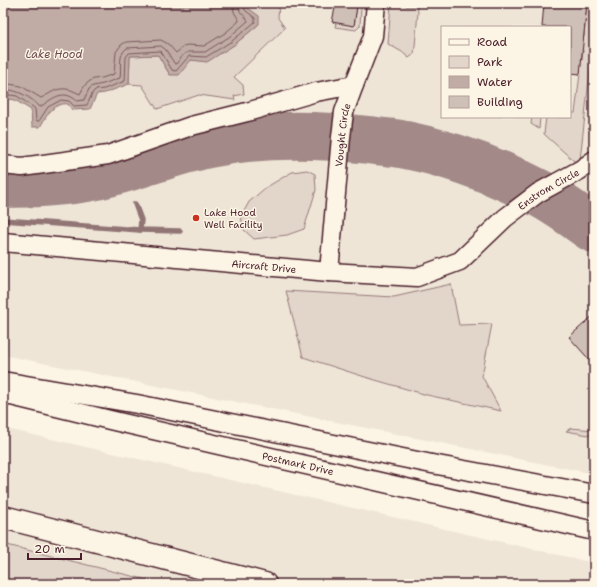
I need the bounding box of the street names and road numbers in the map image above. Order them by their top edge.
street label: Vought Circle [332,101,353,167]
street label: Enstrom Circle [515,165,582,213]
street label: Aircraft Drive [231,257,297,275]
street label: Postmark Drive [261,449,335,478]

